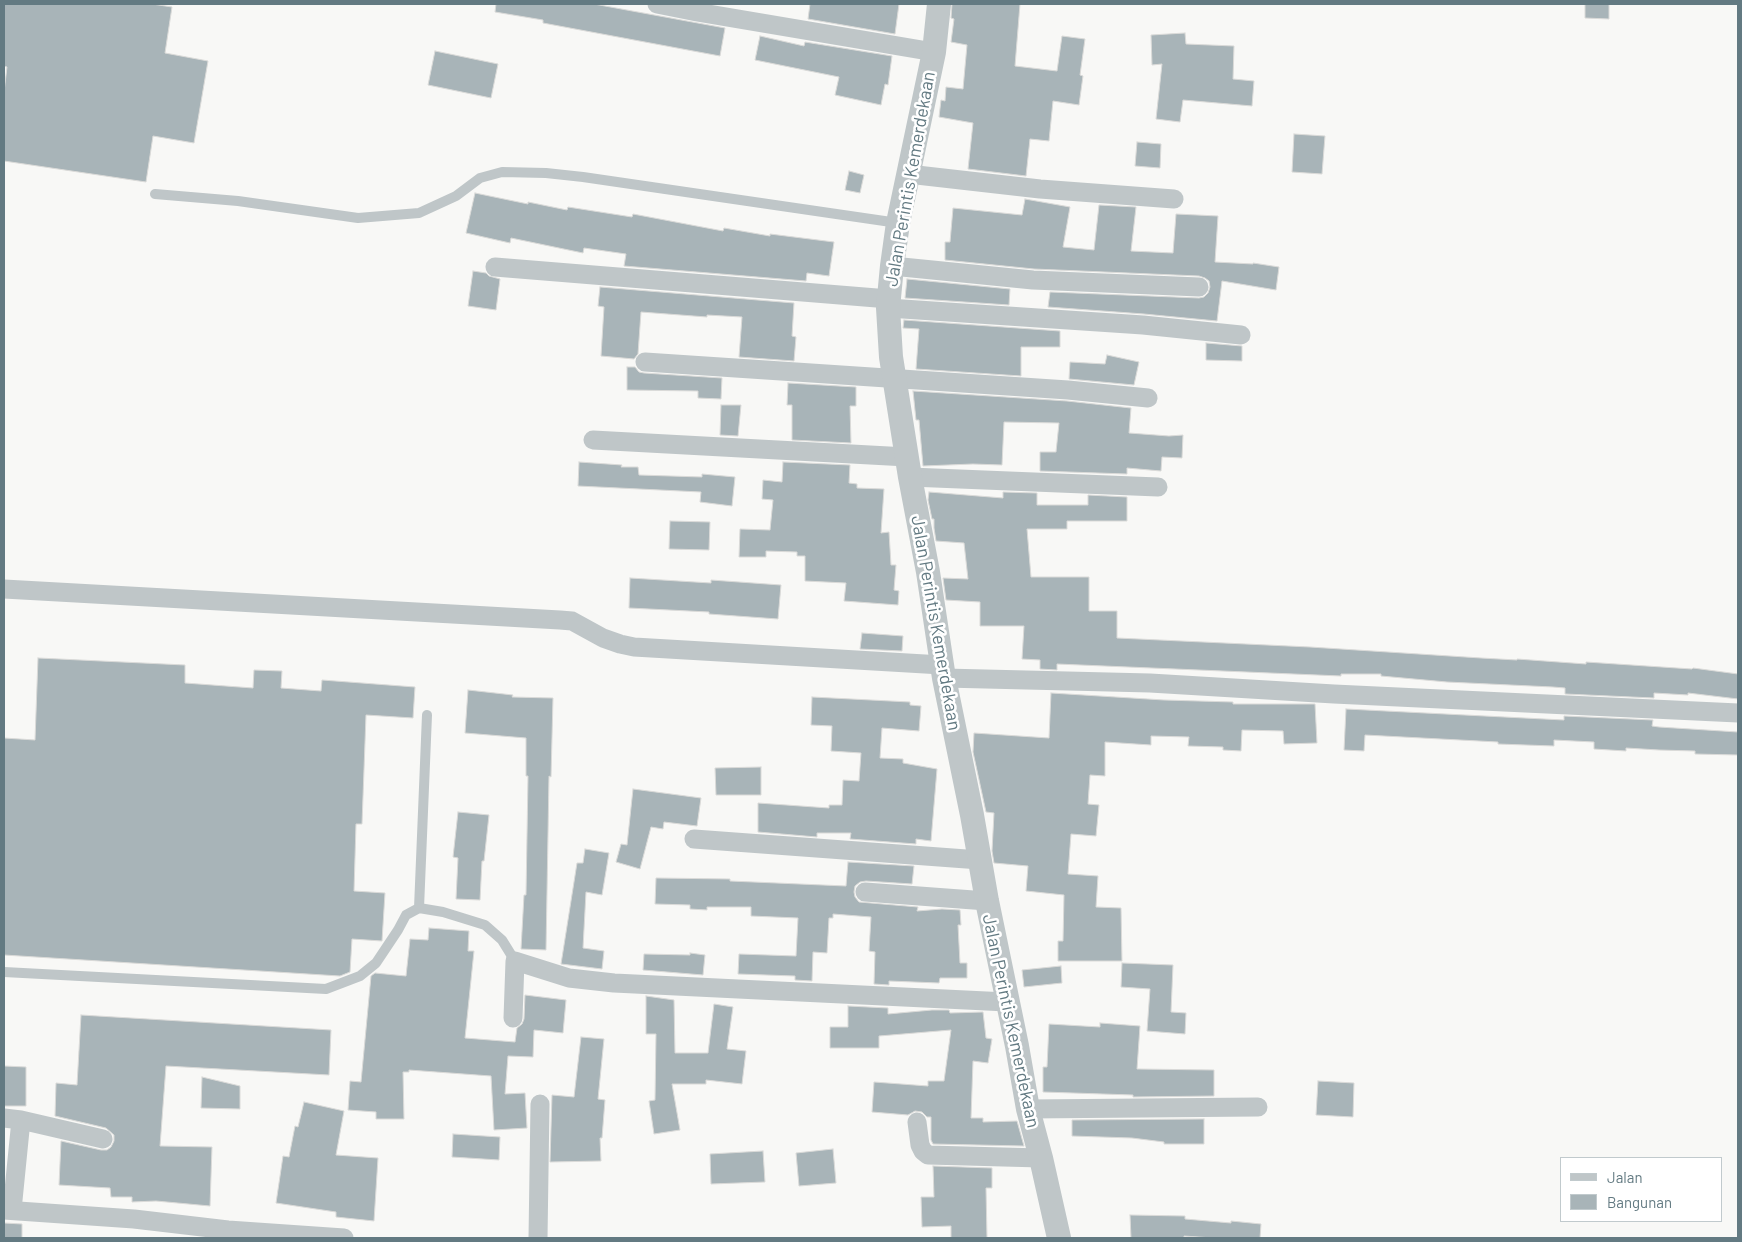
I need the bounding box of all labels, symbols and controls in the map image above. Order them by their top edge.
street label: Jalan Perintis Kemerdekaan [880,70,940,288]
street label: Jalan Perintis Kemerdekaan [906,514,966,732]
street label: Jalan Perintis Kemerdekaan [978,912,1044,1130]
legend [1560,1157,1722,1222]
text: Jalan [1607,1168,1643,1186]
text: Bangunan [1607,1193,1672,1211]

